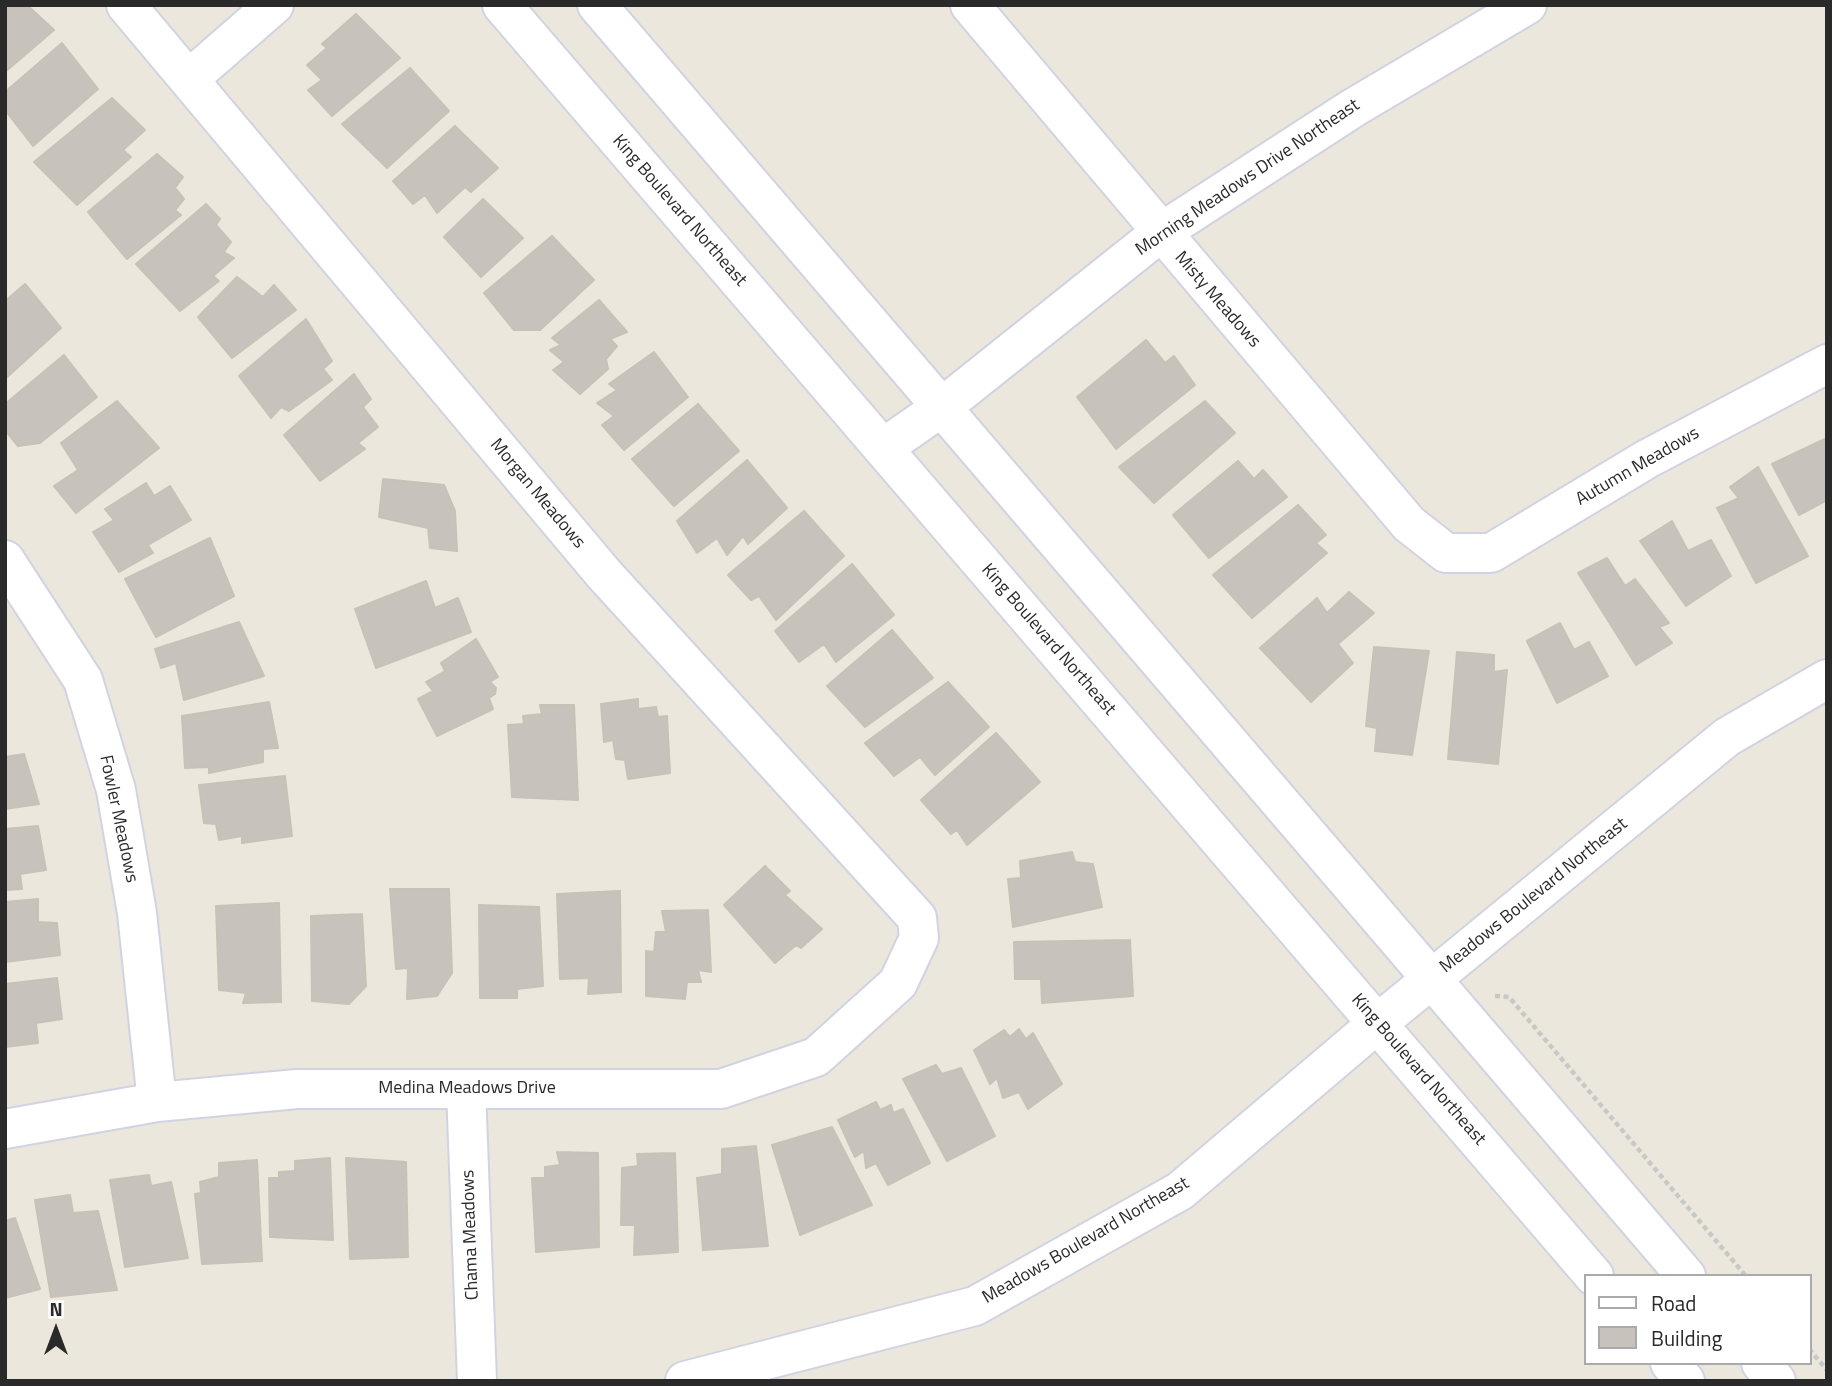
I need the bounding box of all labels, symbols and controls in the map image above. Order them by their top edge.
street label: Morning Meadows Drive Northeast [1132,95,1364,261]
street label: King Boulevard Northeast [607,131,751,291]
street label: Misty Meadows [1169,247,1265,353]
street label: Autumn Meadows [1572,423,1704,511]
street label: Morgan Meadows [485,435,589,553]
street label: King Boulevard Northeast [976,560,1120,720]
street label: Fowler Meadows [94,753,142,885]
street label: Meadows Boulevard Northeast [1436,814,1632,978]
street label: King Boulevard Northeast [1346,990,1490,1150]
street label: Medina Meadows Drive [378,1078,556,1100]
street label: Chama Meadows [458,1169,484,1301]
street label: Meadows Boulevard Northeast [979,1173,1193,1309]
legend [1584,1274,1811,1365]
text: Road [1651,1287,1696,1319]
text: N [49,1294,63,1323]
north arrow [21,1295,91,1365]
text: Building [1651,1322,1722,1354]

